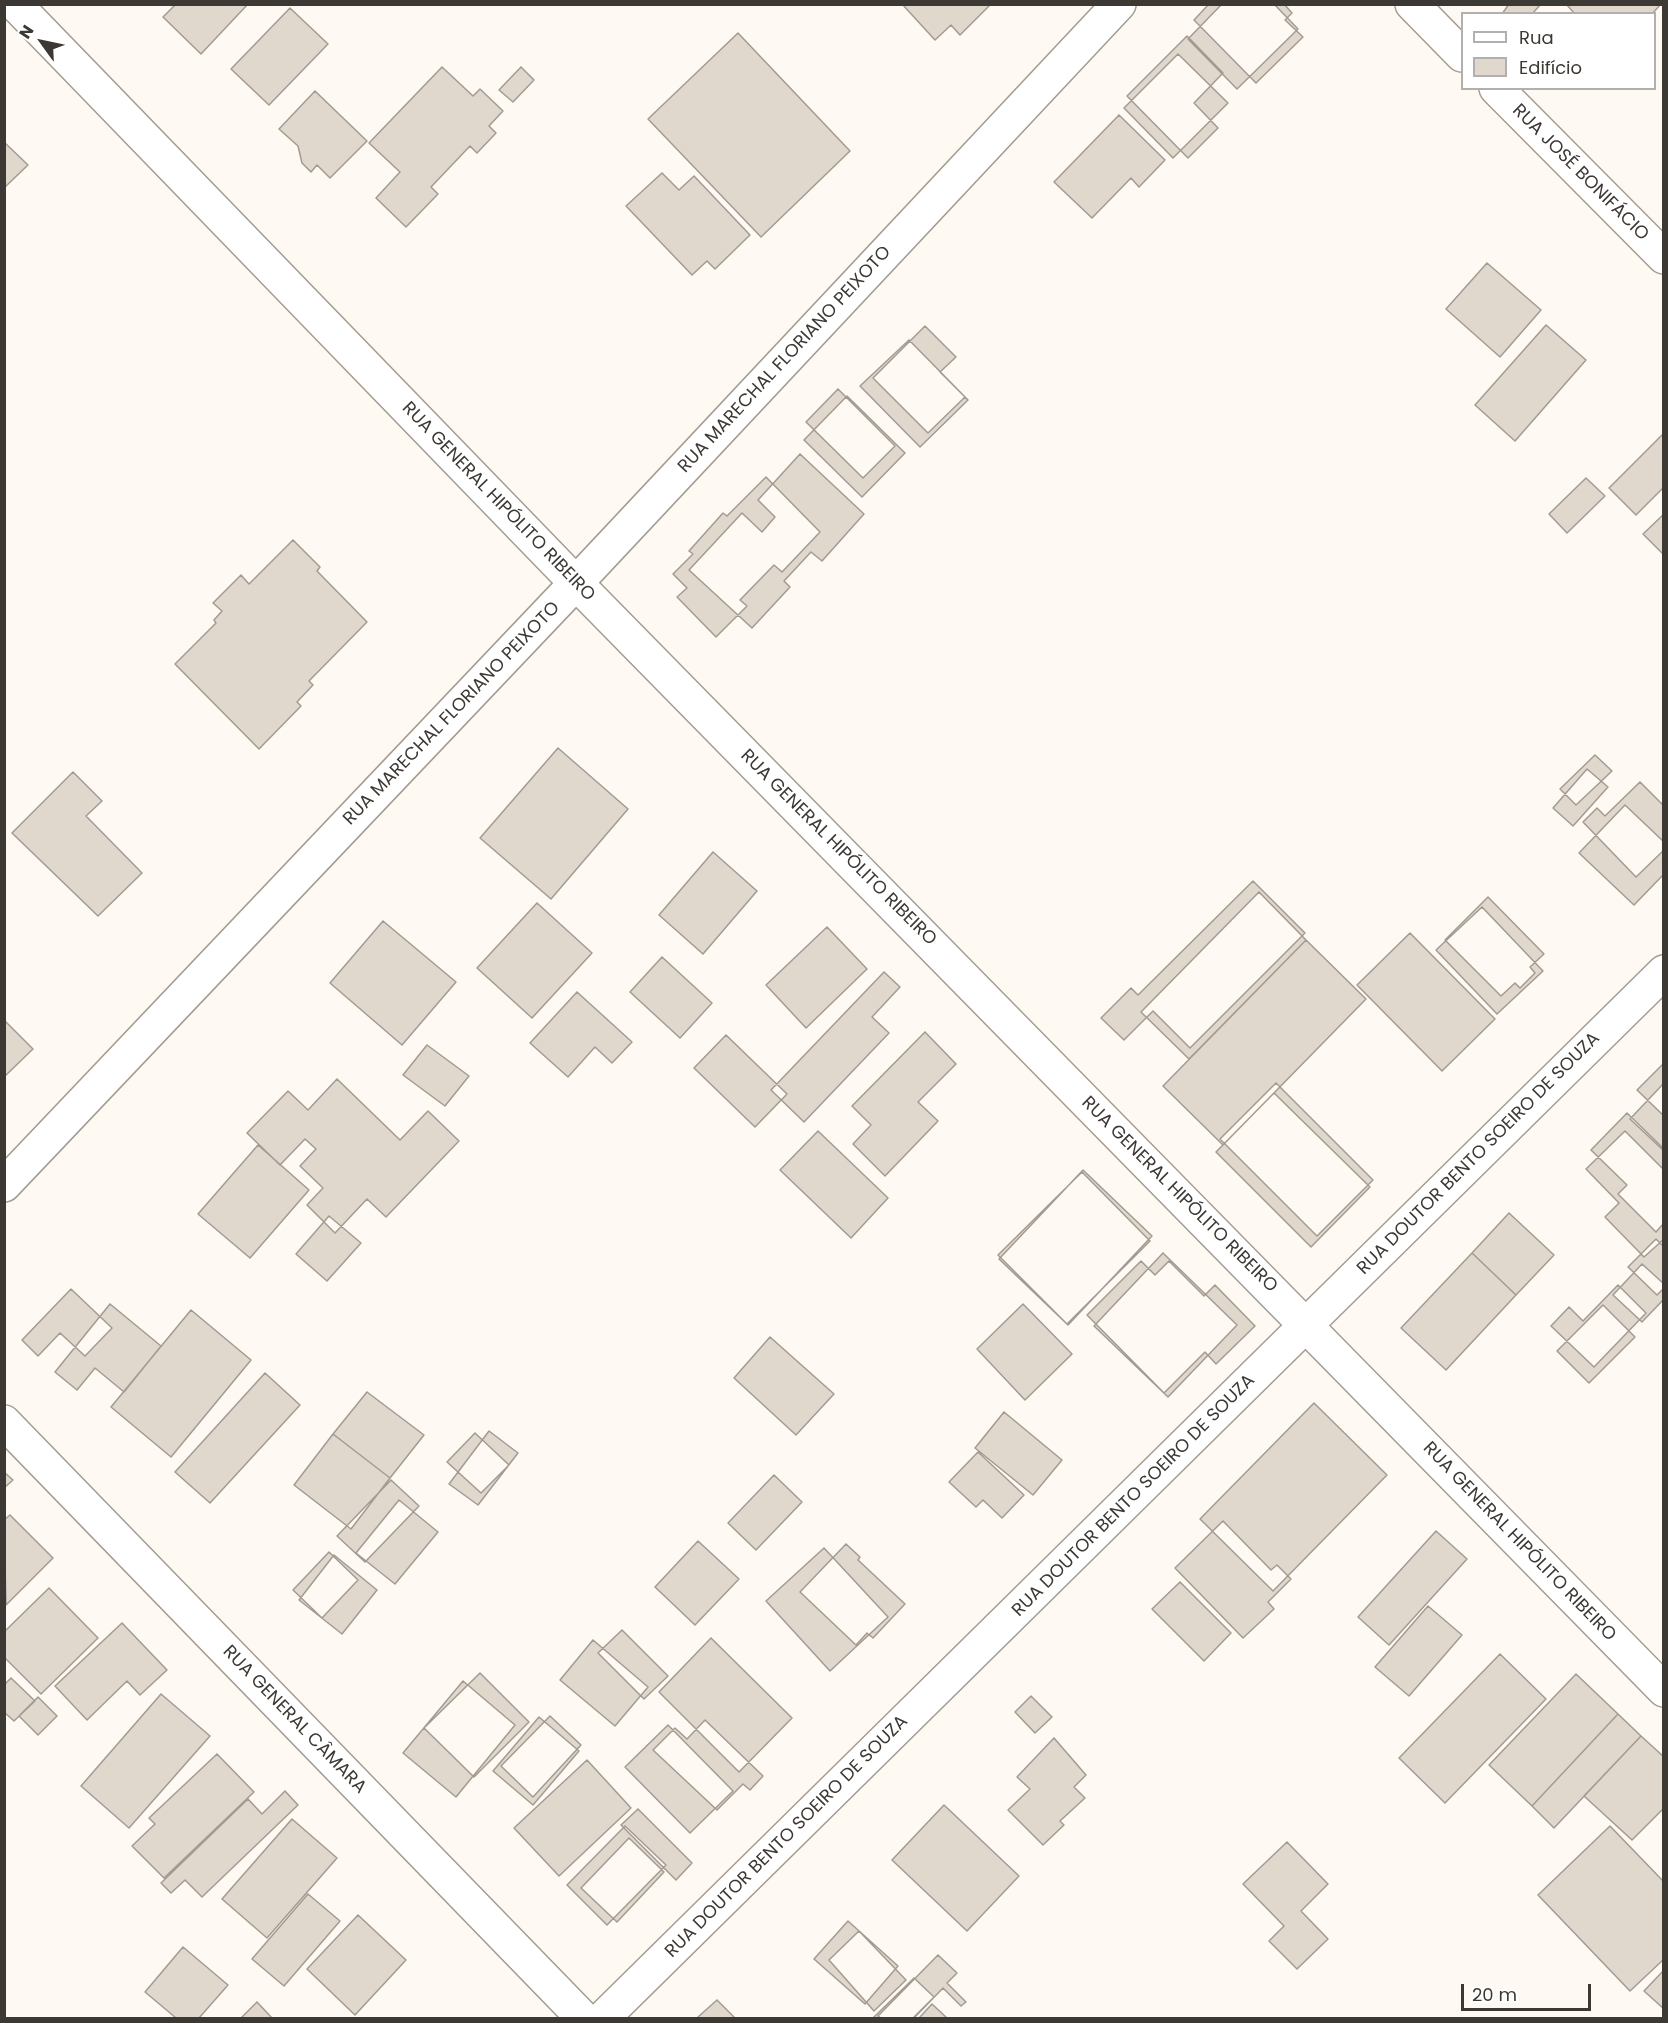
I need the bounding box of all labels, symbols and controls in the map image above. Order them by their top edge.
north arrow [12,12,72,72]
legend [1461,12,1656,90]
text: N [14,21,39,43]
text: Rua [1519,25,1554,50]
text: Edifício [1519,55,1582,80]
street label: RUA JOSÉ BONIFÁCIO [1507,100,1653,246]
street label: RUA MARECHAL FLORIANO PEIXOTO [674,242,896,478]
street label: RUA GENERAL HIPÓLITO RIBEIRO [397,398,599,606]
street label: RUA MARECHAL FLORIANO PEIXOTO [339,598,565,830]
street label: RUA GENERAL HIPÓLITO RIBEIRO [735,745,941,951]
street label: RUA DOUTOR BENTO SOEIRO DE SOUZA [1353,1028,1605,1280]
street label: RUA GENERAL HIPÓLITO RIBEIRO [1076,1092,1282,1298]
street label: RUA DOUTOR BENTO SOEIRO DE SOUZA [1008,1370,1260,1622]
street label: RUA GENERAL HIPÓLITO RIBEIRO [1418,1438,1620,1646]
street label: RUA GENERAL CÂMARA [218,1641,370,1799]
street label: RUA DOUTOR BENTO SOEIRO DE SOUZA [661,1711,913,1963]
scale bar [1464,1972,1594,2010]
text: 20 m [1472,1982,1517,2007]

